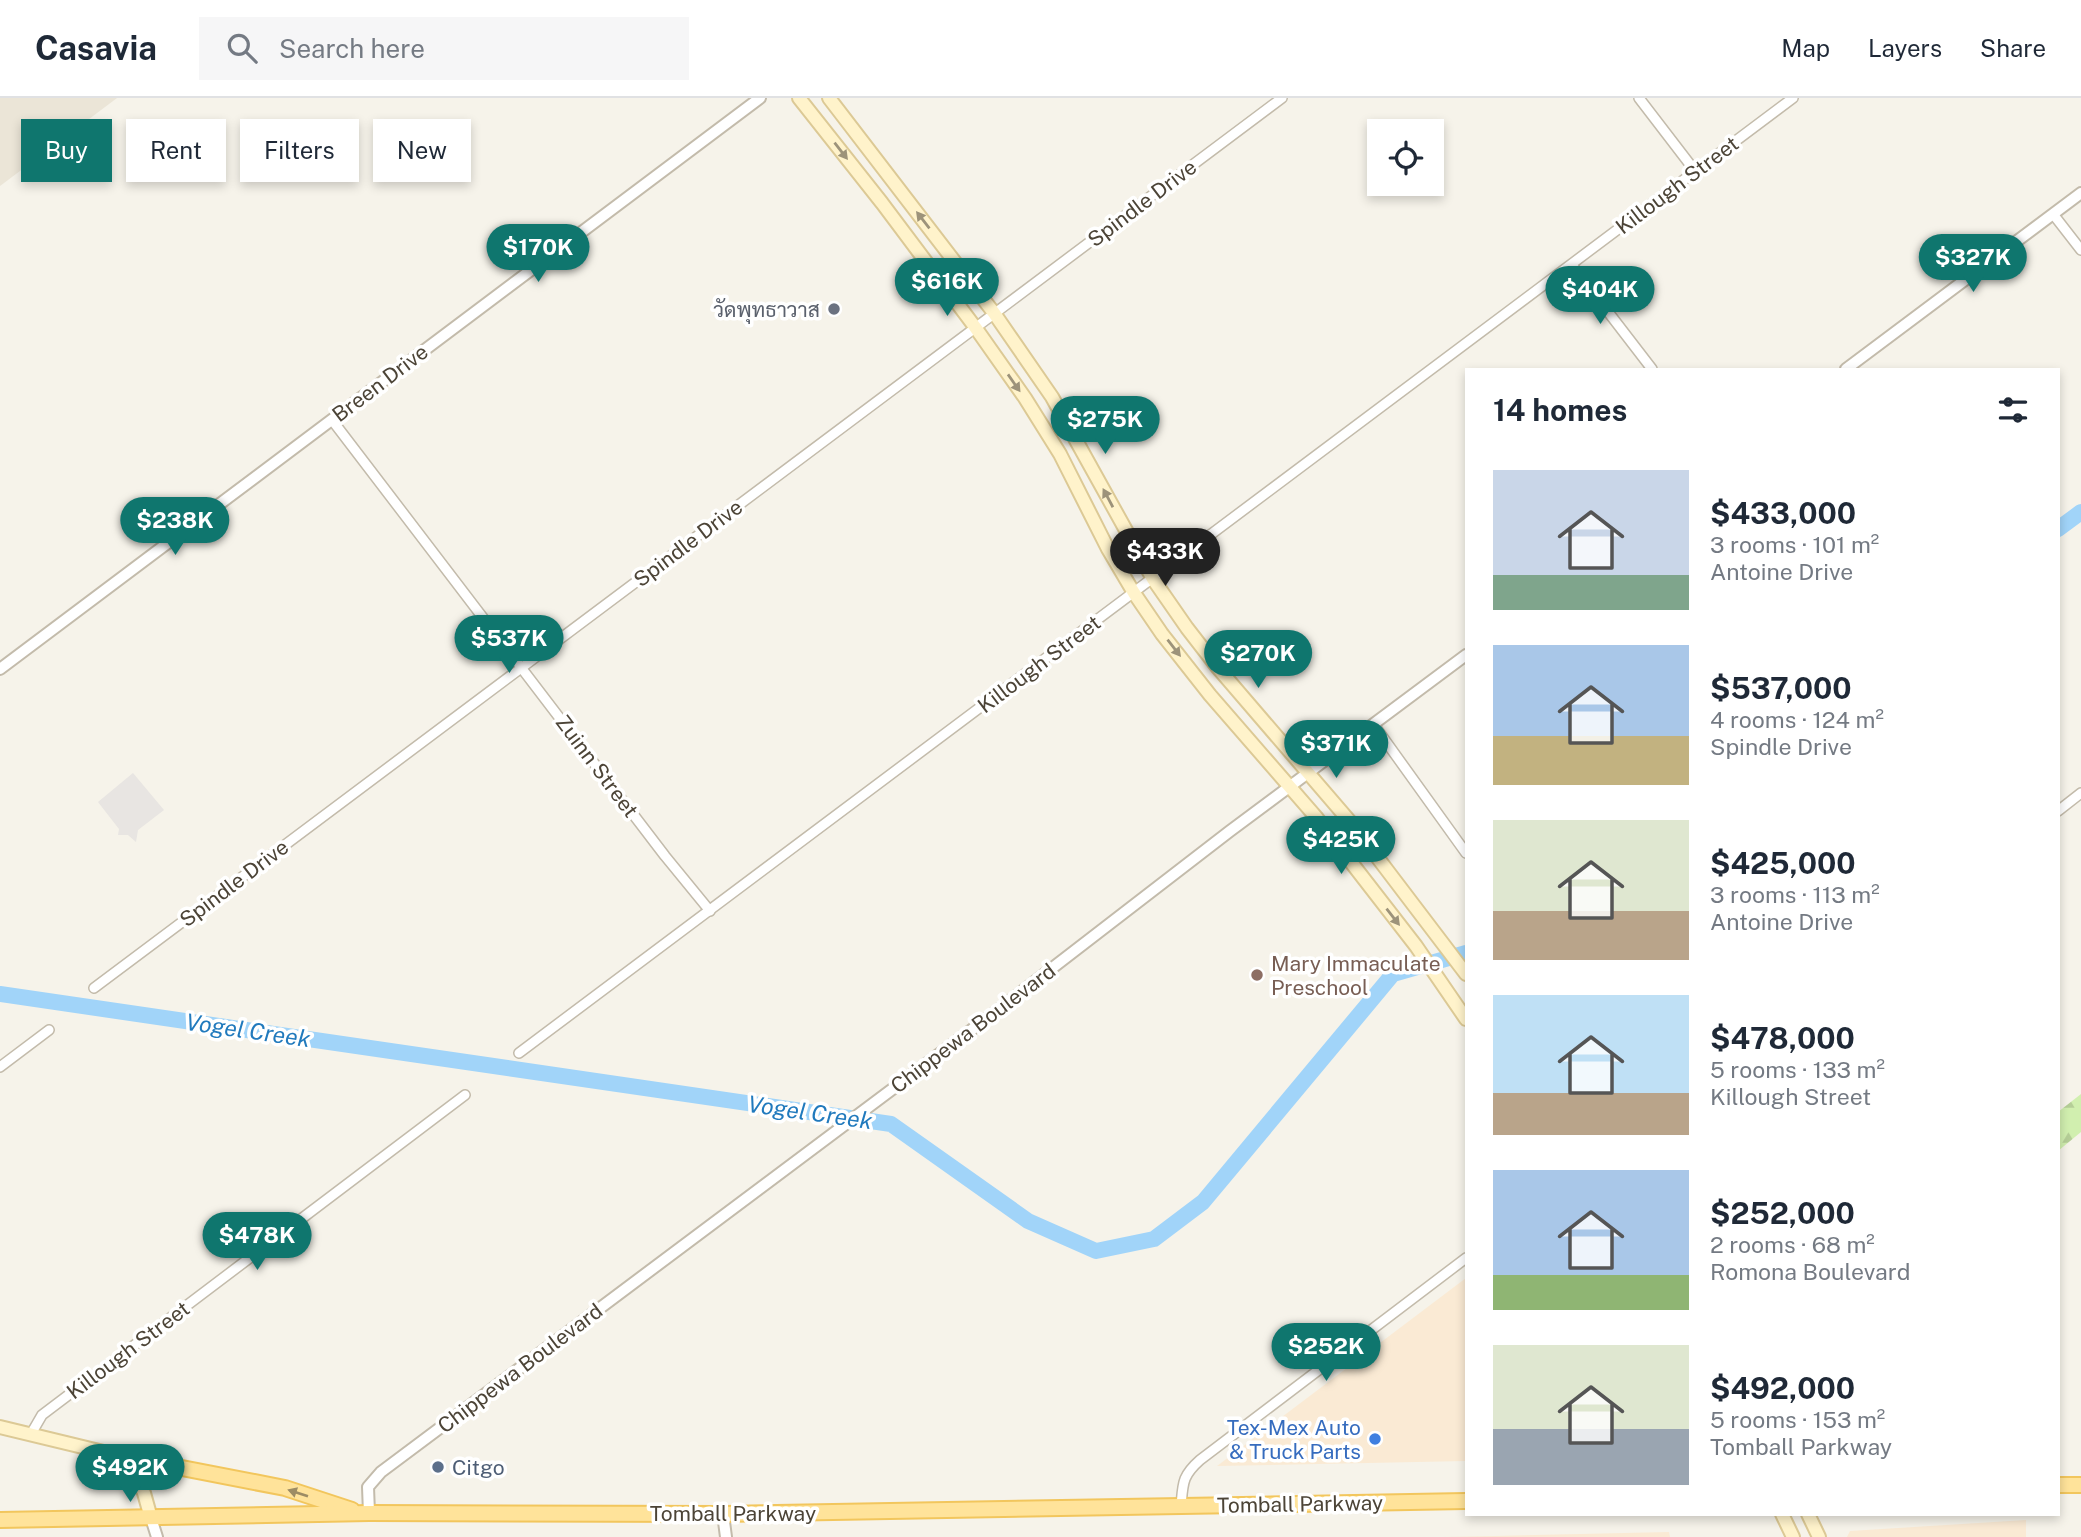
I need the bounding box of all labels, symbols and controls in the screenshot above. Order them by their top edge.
search box [199,17,689,80]
text: Casavia [35,29,157,67]
icon: search [223,29,261,67]
text: Search here [279,33,425,64]
text: Map [1781,34,1830,62]
text: Layers [1868,34,1942,62]
text: Share [1980,34,2046,62]
chip: Buy [21,119,112,182]
chip: Rent [126,119,226,182]
chip: Filters [240,119,359,182]
chip: New [373,119,471,182]
map controls [1367,119,1444,196]
button: locate [1367,119,1444,196]
street label: Killough Street [1611,131,1743,239]
one-way arrow [833,143,848,160]
street label: Spindle Drive [1083,154,1201,252]
one-way arrow [915,212,930,230]
pin: $170K [489,225,587,284]
text: $170K [503,233,574,260]
pin: $327K [1924,234,2022,294]
text: $327K [1935,243,2011,270]
pin: $616K [898,258,996,318]
pin: $404K [1551,266,1649,326]
text: $616K [911,267,983,294]
text: $404K [1561,275,1639,302]
place label: วัดพุทธาวาส [713,297,820,324]
marker: วัดพุทธาวาส [826,301,842,317]
street label: Breen Drive [327,339,433,427]
one-way arrow [1007,374,1021,392]
icon: filters [1994,391,2032,429]
text: 14 homes [1493,392,1627,428]
pin: $275K [1056,396,1154,456]
text: $275K [1067,405,1143,432]
one-way arrow [1102,488,1114,507]
street label: Spindle Drive [629,494,747,592]
text: $433,000 [1710,495,1856,531]
pin: $238K [126,498,224,557]
icon: home [1549,498,1633,582]
text: $238K [136,506,214,533]
pin: $433K [1116,528,1214,588]
text: 3 rooms · 101 m² [1710,531,1879,558]
text: $433K [1126,537,1204,564]
text: Antoine Drive [1710,558,1853,585]
street label: Killough Street [973,610,1105,718]
pin: $537K [460,616,558,675]
text: $537K [471,624,547,651]
pin: $270K [1209,630,1307,690]
one-way arrow [1166,639,1181,657]
text: $270K [1220,639,1296,666]
text: $537,000 [1710,670,1852,706]
icon: home [1549,673,1633,757]
text: 4 rooms · 124 m² [1710,706,1884,733]
street label: Zuinn Street [550,710,644,822]
pin: $371K [1287,720,1385,780]
text: $371K [1300,729,1372,756]
text: Spindle Drive [1710,733,1852,760]
pin: $425K [1292,816,1390,876]
text: $425K [1302,825,1380,852]
street label: Spindle Drive [175,834,293,932]
text: $425,000 [1710,845,1856,881]
icon: home [1549,848,1633,932]
text: 3 rooms · 113 m² [1710,881,1880,908]
one-way arrow [1386,907,1401,925]
text: Antoine Drive [1710,908,1853,935]
place label: Mary Immaculate Preschool [1271,951,1441,1000]
street label: Chippewa Boulevard [886,958,1060,1098]
marker: Mary Immaculate Preschool [1249,967,1265,983]
water label: Vogel Creek [184,1008,313,1052]
text: $478,000 [1710,1020,1855,1056]
icon: home [1549,1023,1633,1107]
text: 5 rooms · 133 m² [1710,1056,1885,1083]
text: Killough Street [1710,1083,1871,1110]
water label: Vogel Creek [746,1090,875,1134]
text: $252,000 [1710,1195,1855,1231]
icon: home [1549,1198,1633,1282]
pin: $478K [208,1212,306,1272]
text: $478K [219,1221,295,1248]
text: 2 rooms · 68 m² [1710,1231,1875,1258]
text: Romona Boulevard [1710,1258,1910,1285]
street label: Killough Street [62,1296,194,1404]
street label: Chippewa Boulevard [433,1298,607,1438]
pin: $252K [1277,1324,1375,1383]
text: $252K [1288,1332,1364,1359]
text: $492,000 [1710,1370,1855,1406]
icon: home [1549,1373,1633,1457]
text: 5 rooms · 153 m² [1710,1406,1885,1433]
place label: Tex-Mex Auto & Truck Parts [1227,1415,1361,1464]
marker: Tex-Mex Auto & Truck Parts [1367,1431,1383,1447]
text: Tomball Parkway [1710,1433,1892,1460]
pin: $492K [81,1444,179,1504]
text: $492K [92,1453,169,1480]
place label: Citgo [452,1455,505,1480]
marker: Citgo [430,1459,446,1475]
one-way arrow [288,1487,309,1497]
street label: Tomball Parkway [1217,1490,1383,1518]
street label: Tomball Parkway [650,1501,816,1526]

